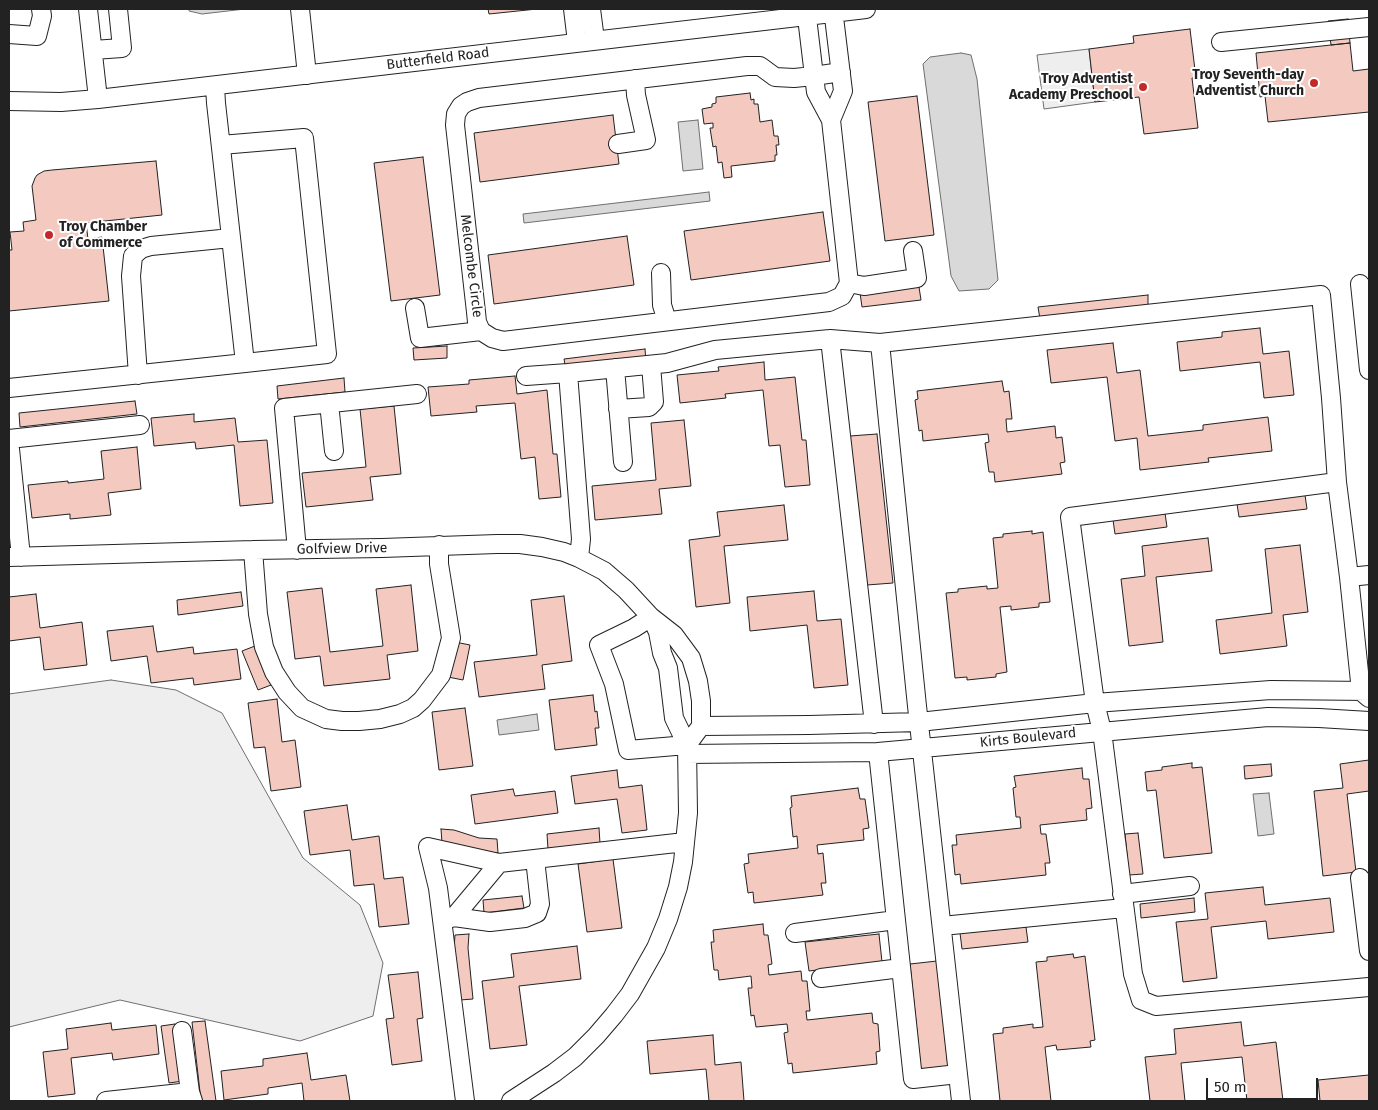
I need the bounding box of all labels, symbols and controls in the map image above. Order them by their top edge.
street label: Butterfield Road [386,44,490,74]
place label: Troy Seventh-day Adventist Church [1192,67,1304,100]
place label: Troy Adventist Academy Preschool [1009,71,1133,104]
marker: Troy Seventh-day Adventist Church [1308,77,1320,89]
marker: Troy Adventist Academy Preschool [1137,81,1149,93]
street label: Melcombe Circle [456,213,486,319]
place label: Troy Chamber of Commerce [59,219,147,252]
marker: Troy Chamber of Commerce [43,229,55,241]
street label: Golfview Drive [296,540,388,558]
street label: Kirts Boulevard [979,725,1077,751]
scale bar [1208,1068,1320,1100]
text: 50 m [1214,1078,1247,1096]

